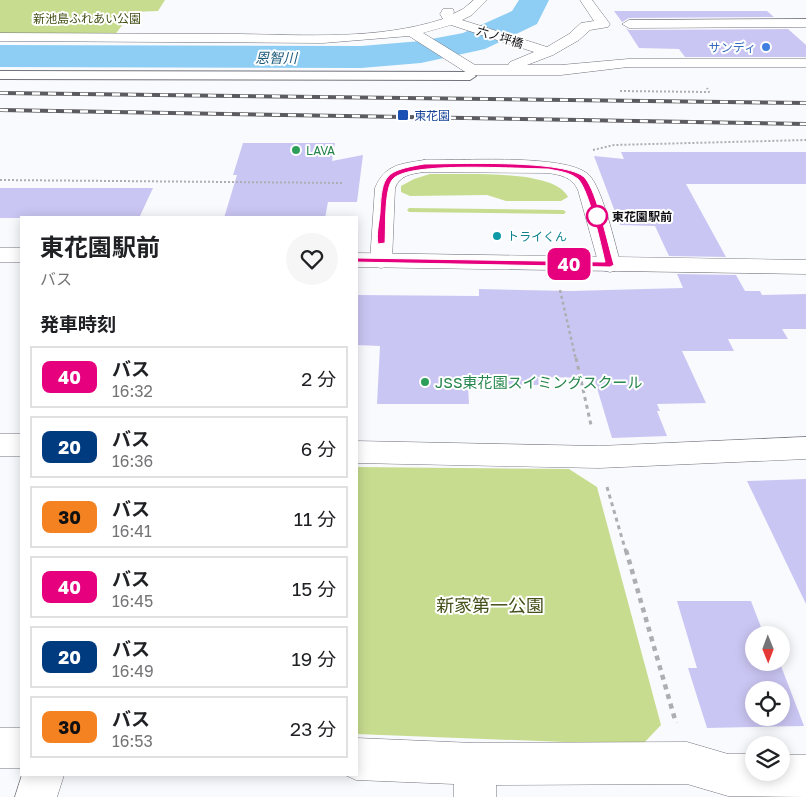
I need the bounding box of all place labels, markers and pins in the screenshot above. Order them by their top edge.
place label: サンディ [709,40,756,55]
marker: サンディ [760,41,772,53]
marker: 東花園 [396,108,410,122]
place label: 東花園 [414,108,450,123]
place label: LAVA [306,143,335,158]
marker: LAVA [290,144,302,156]
marker: 東花園駅前 [586,205,608,227]
place label: 東花園駅前 [612,209,672,224]
place label: トライくん [507,229,567,244]
marker: トライくん [491,230,503,242]
place label: JSS東花園スイミングスクール [435,373,643,391]
marker: JSS東花園スイミングスクール [419,376,431,388]

